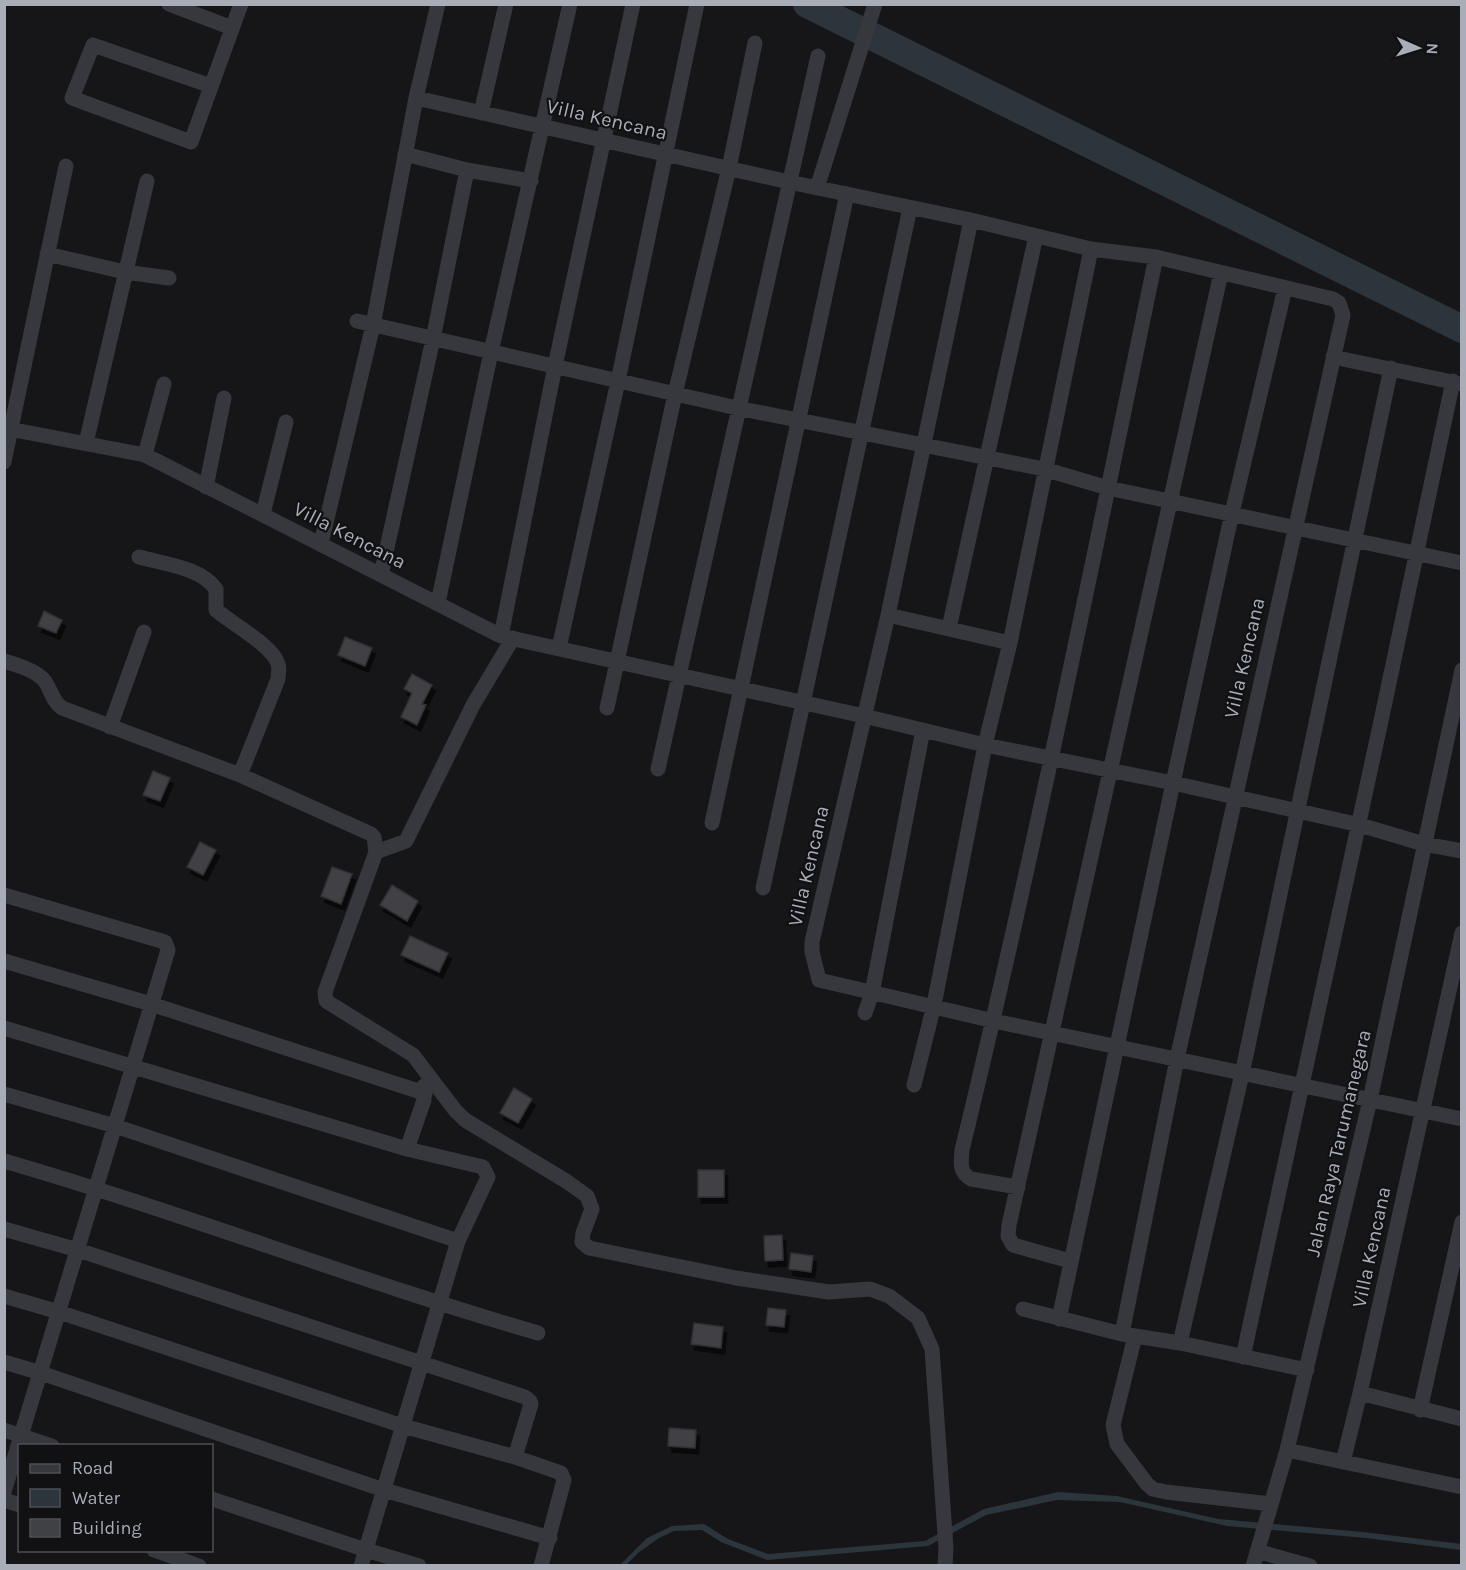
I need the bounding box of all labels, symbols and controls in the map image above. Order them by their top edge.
north arrow [1388,18,1448,78]
text: N [1423,43,1442,55]
street label: Villa Kencana [544,94,669,145]
street label: Villa Kencana [290,497,410,574]
street label: Villa Kencana [1219,596,1270,721]
street label: Villa Kencana [783,804,834,929]
street label: Jalan Raya Tarumanegara [1301,1027,1376,1259]
street label: Villa Kencana [1347,1185,1396,1310]
legend [18,1444,213,1552]
text: Road [72,1457,113,1479]
text: Water [72,1487,120,1509]
text: Building [72,1517,142,1539]

